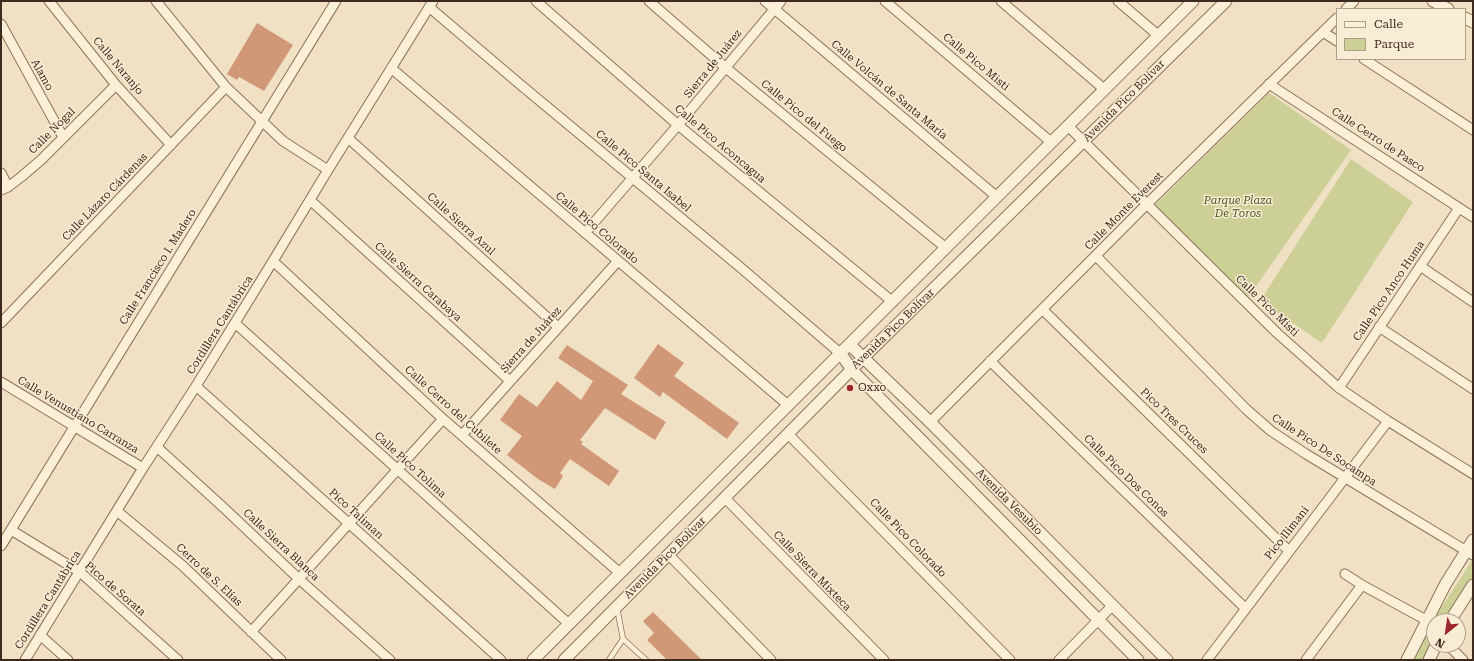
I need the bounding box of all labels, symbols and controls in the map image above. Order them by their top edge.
legend [1336,8,1466,60]
text: Calle [1374,17,1403,31]
street label: Sierra de Juárez [681,27,745,101]
street label: Calle Pico Misti [940,30,1012,94]
street label: Calle Naranjo [90,34,146,98]
street label: Calle Volcán de Santa María [828,37,950,143]
text: Parque [1374,37,1414,51]
street label: Alamo [28,57,56,93]
street label: Avenida Pico Bolívar [1080,57,1168,145]
street label: Calle Pico del Fuego [758,77,850,155]
street label: Calle Pico Aconcagua [672,102,768,186]
street label: Calle Nogal [26,105,78,157]
street label: Calle Cerro de Pasco [1329,105,1427,175]
street label: Calle Pico Santa Isabel [593,127,693,215]
street label: Calle Lázaro Cárdenas [60,150,150,244]
street label: Calle Monte Everest [1082,169,1166,253]
street label: Calle Pico Colorado [553,189,641,267]
street label: Calle Sierra Azul [424,190,498,258]
park label: Parque Plaza De Toros [1204,194,1272,220]
street label: Calle Francisco I. Madero [117,207,199,327]
street label: Calle Pico Anco Huma [1350,238,1428,344]
street label: Calle Sierra Carabaya [372,239,464,325]
street label: Cordillera Cantábrica [184,273,256,377]
street label: Calle Pico Misti [1233,273,1301,339]
street label: Avenida Pico Bolívar [849,286,937,372]
street label: Sierra de Juárez [498,304,564,376]
street label: Calle Cerro del Cubilete [402,363,504,457]
street label: Calle Venustiano Carranza [15,374,141,456]
place label: Oxxo [858,381,886,395]
marker: Oxxo [845,383,855,393]
street label: Pico Tres Cruces [1137,385,1211,457]
street label: Calle Pico De Socampa [1269,411,1379,489]
street label: Calle Pico Tolima [371,429,449,501]
street label: Calle Pico Dos Conos [1081,432,1171,520]
street label: Avenida Vesubio [973,466,1045,538]
street label: Pico Taliman [326,486,386,542]
street label: Calle Pico Colorado [867,496,949,580]
street label: Pico Ilimani [1262,504,1312,562]
street label: Calle Sierra Blanca [240,506,322,584]
street label: Avenida Pico Bolívar [621,514,709,602]
street label: Calle Sierra Mixteca [770,528,854,614]
street label: Cerro de S. Elías [173,541,245,609]
street label: Cordillera Cantábrica [12,548,84,652]
street label: Pico de Sorata [82,559,148,619]
north arrow [1426,613,1466,653]
text: N [1433,635,1447,651]

